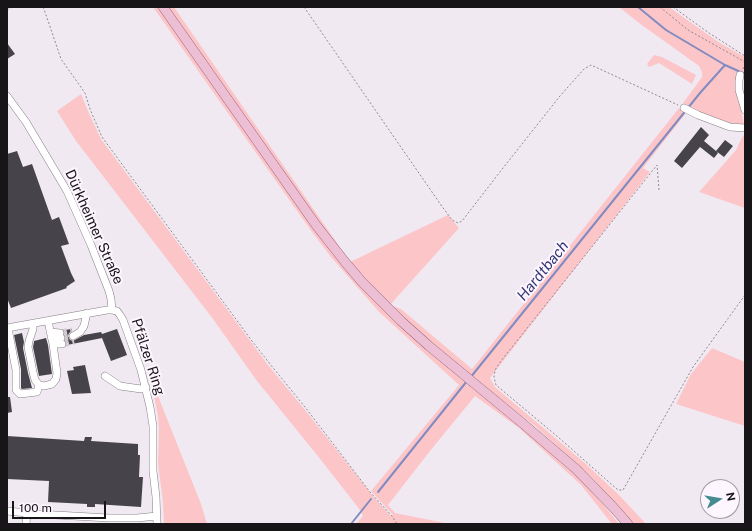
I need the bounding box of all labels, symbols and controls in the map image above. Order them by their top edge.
street label: Dürkheimer Straße [61,167,127,287]
water label: Hardtbach [513,237,573,305]
street label: Pfälzer Ring [128,316,168,398]
north arrow [700,479,740,519]
text: N [724,491,738,502]
scale bar [14,493,108,519]
text: 100 m [19,501,52,515]

